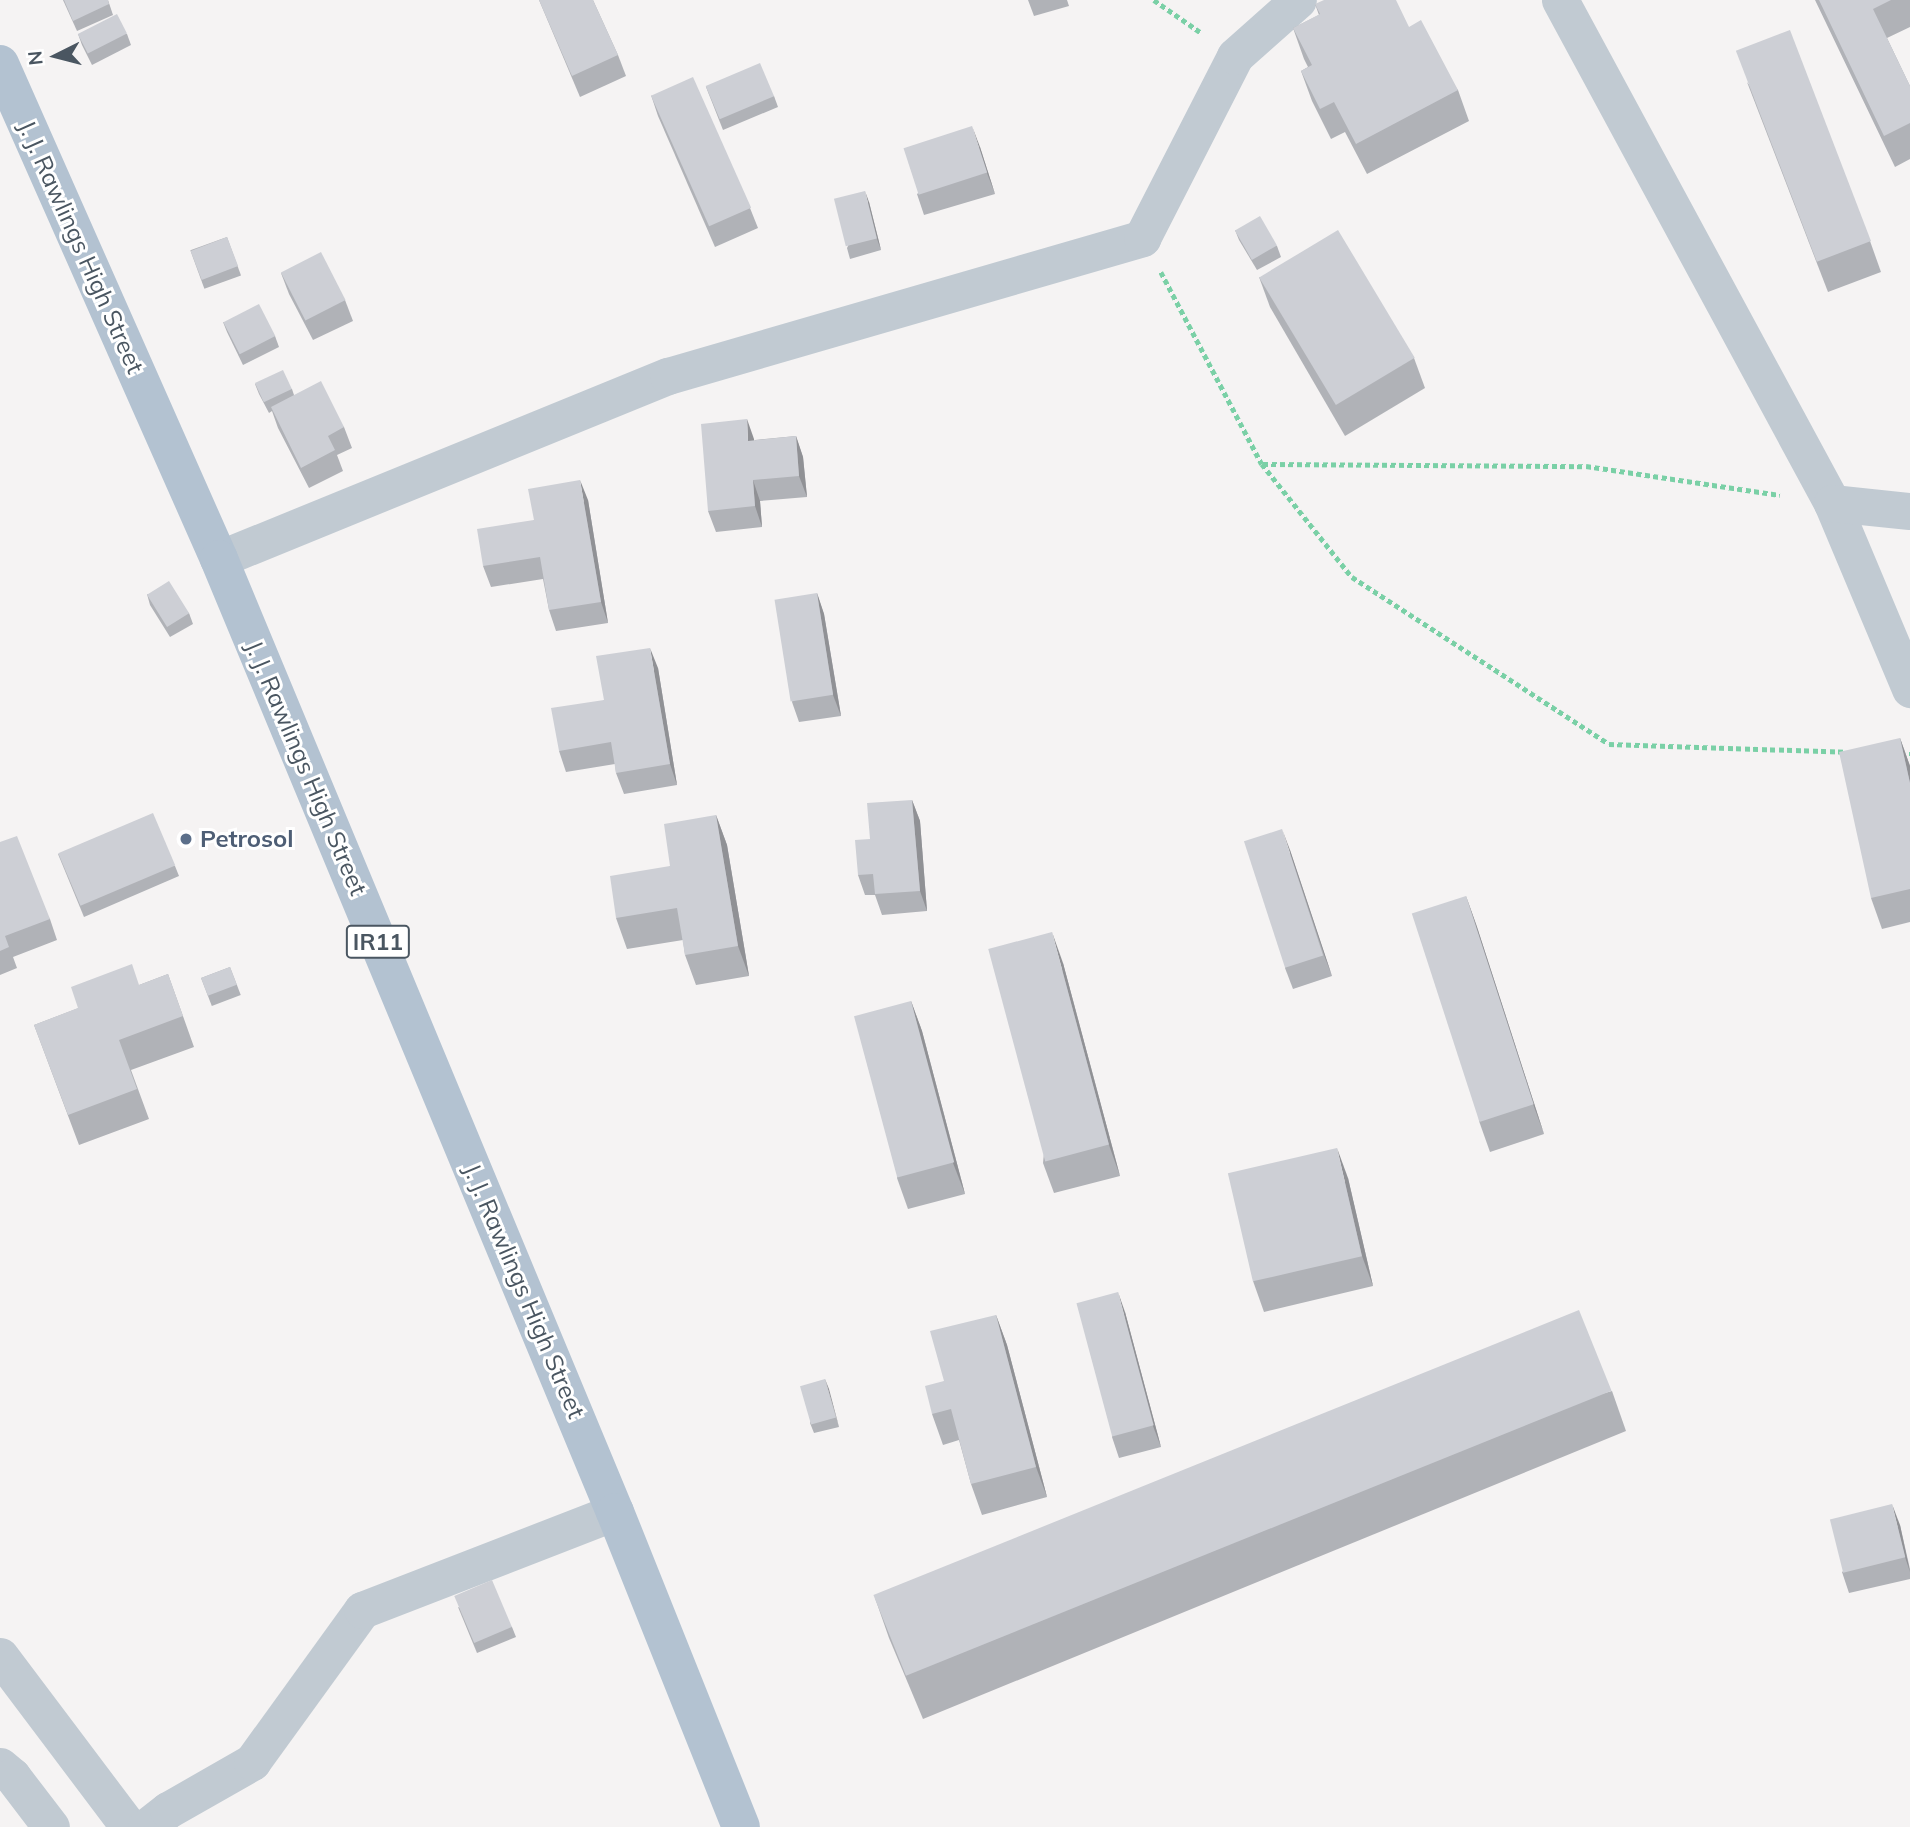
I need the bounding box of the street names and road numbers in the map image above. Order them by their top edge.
street label: J. J. Rawlings High Street [12,116,150,378]
street label: J. J. Rawlings High Street [239,636,373,900]
road number: IR11 [345,923,411,962]
street label: J. J. Rawlings High Street [457,1159,591,1423]

